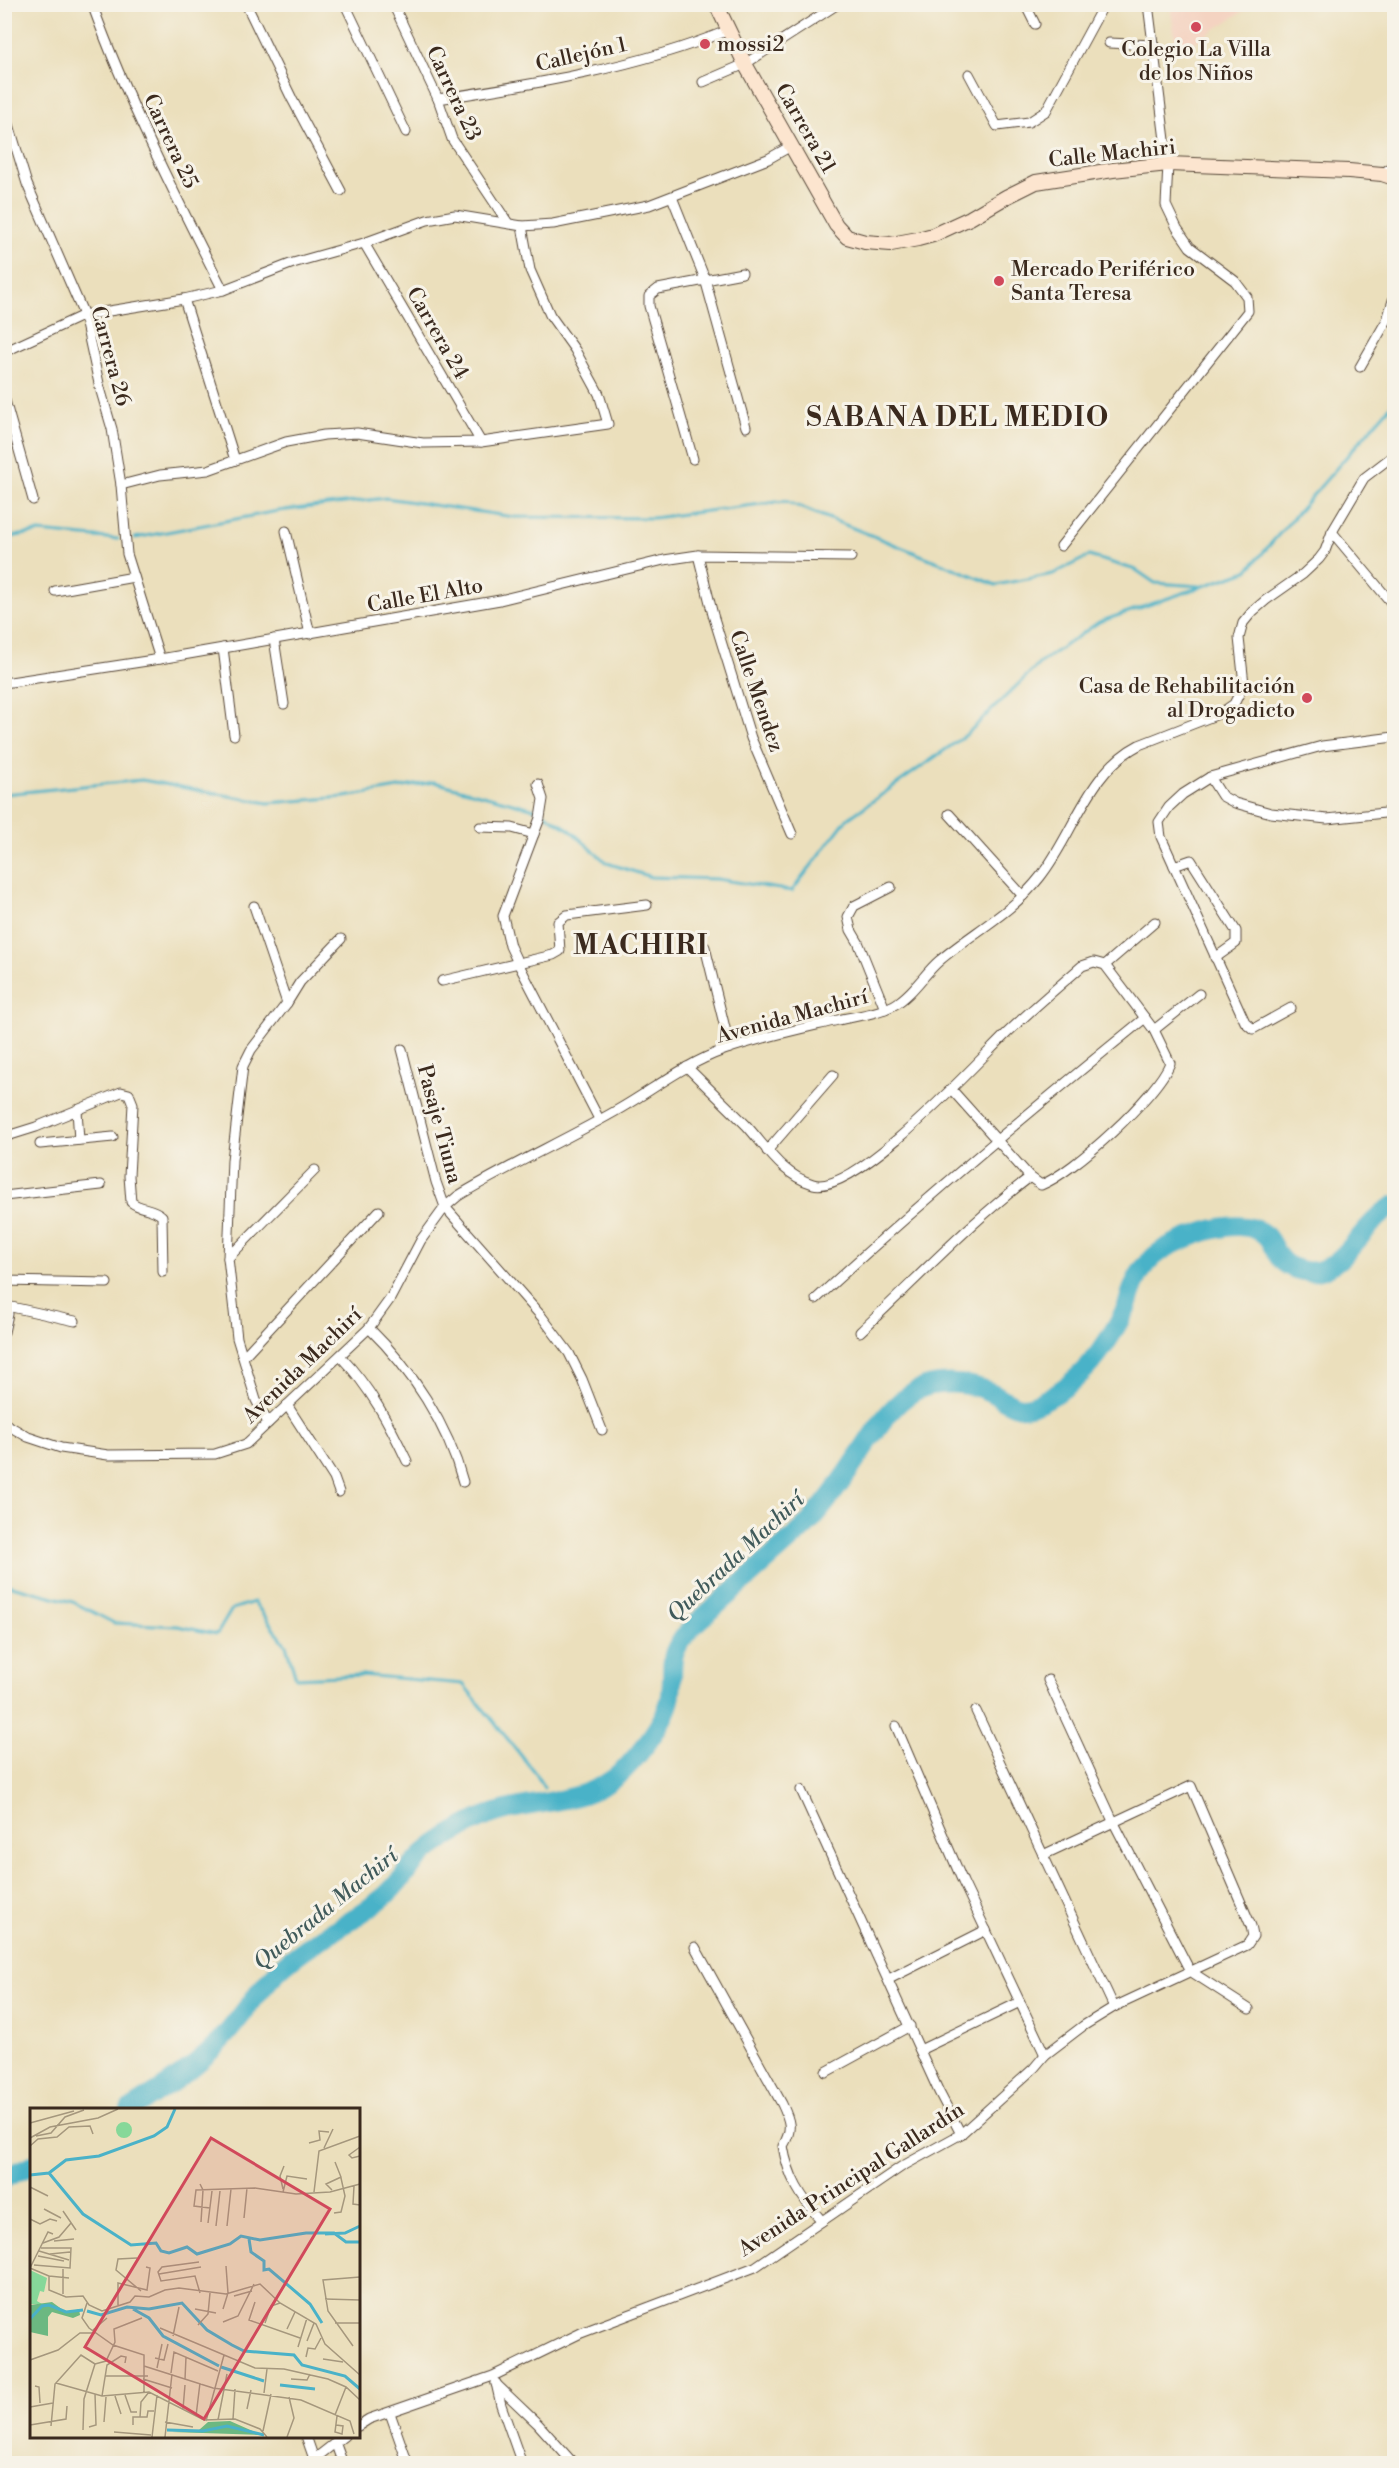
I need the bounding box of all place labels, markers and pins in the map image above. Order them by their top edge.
marker: Colegio La Villa de los Niños [1189,20,1203,34]
place label: mossi2 [717,32,785,58]
marker: mossi2 [698,37,712,51]
place label: Colegio La Villa de los Niños [1121,37,1271,87]
place label: Mercado Periférico Santa Teresa [1011,257,1195,307]
marker: Mercado Periférico Santa Teresa [992,274,1006,288]
place label: Casa de Rehabilitación al Drogadicto [1079,674,1295,724]
marker: Casa de Rehabilitación al Drogadicto [1300,691,1314,705]

